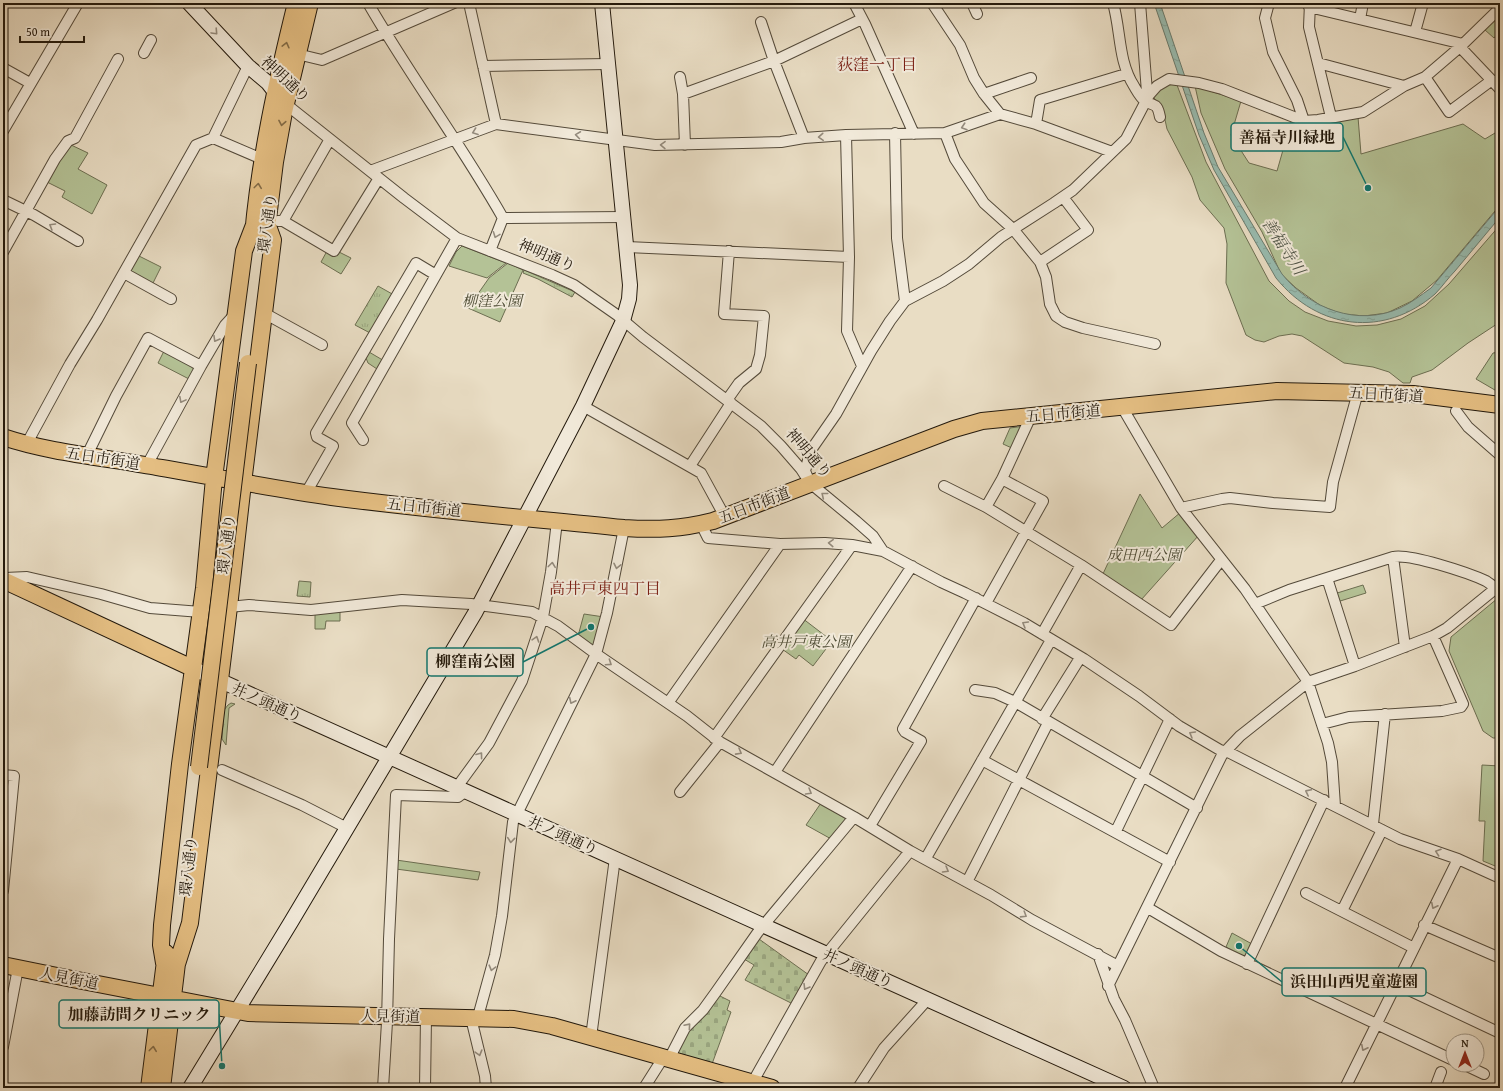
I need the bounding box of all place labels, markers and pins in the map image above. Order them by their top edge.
callout: 善福寺川緑地 [1231,123,1343,151]
callout: 柳窪南公園 [427,648,523,676]
callout: 浜田山西児童遊園 [1282,968,1426,996]
callout: 加藤訪問クリニック [59,1000,219,1028]

